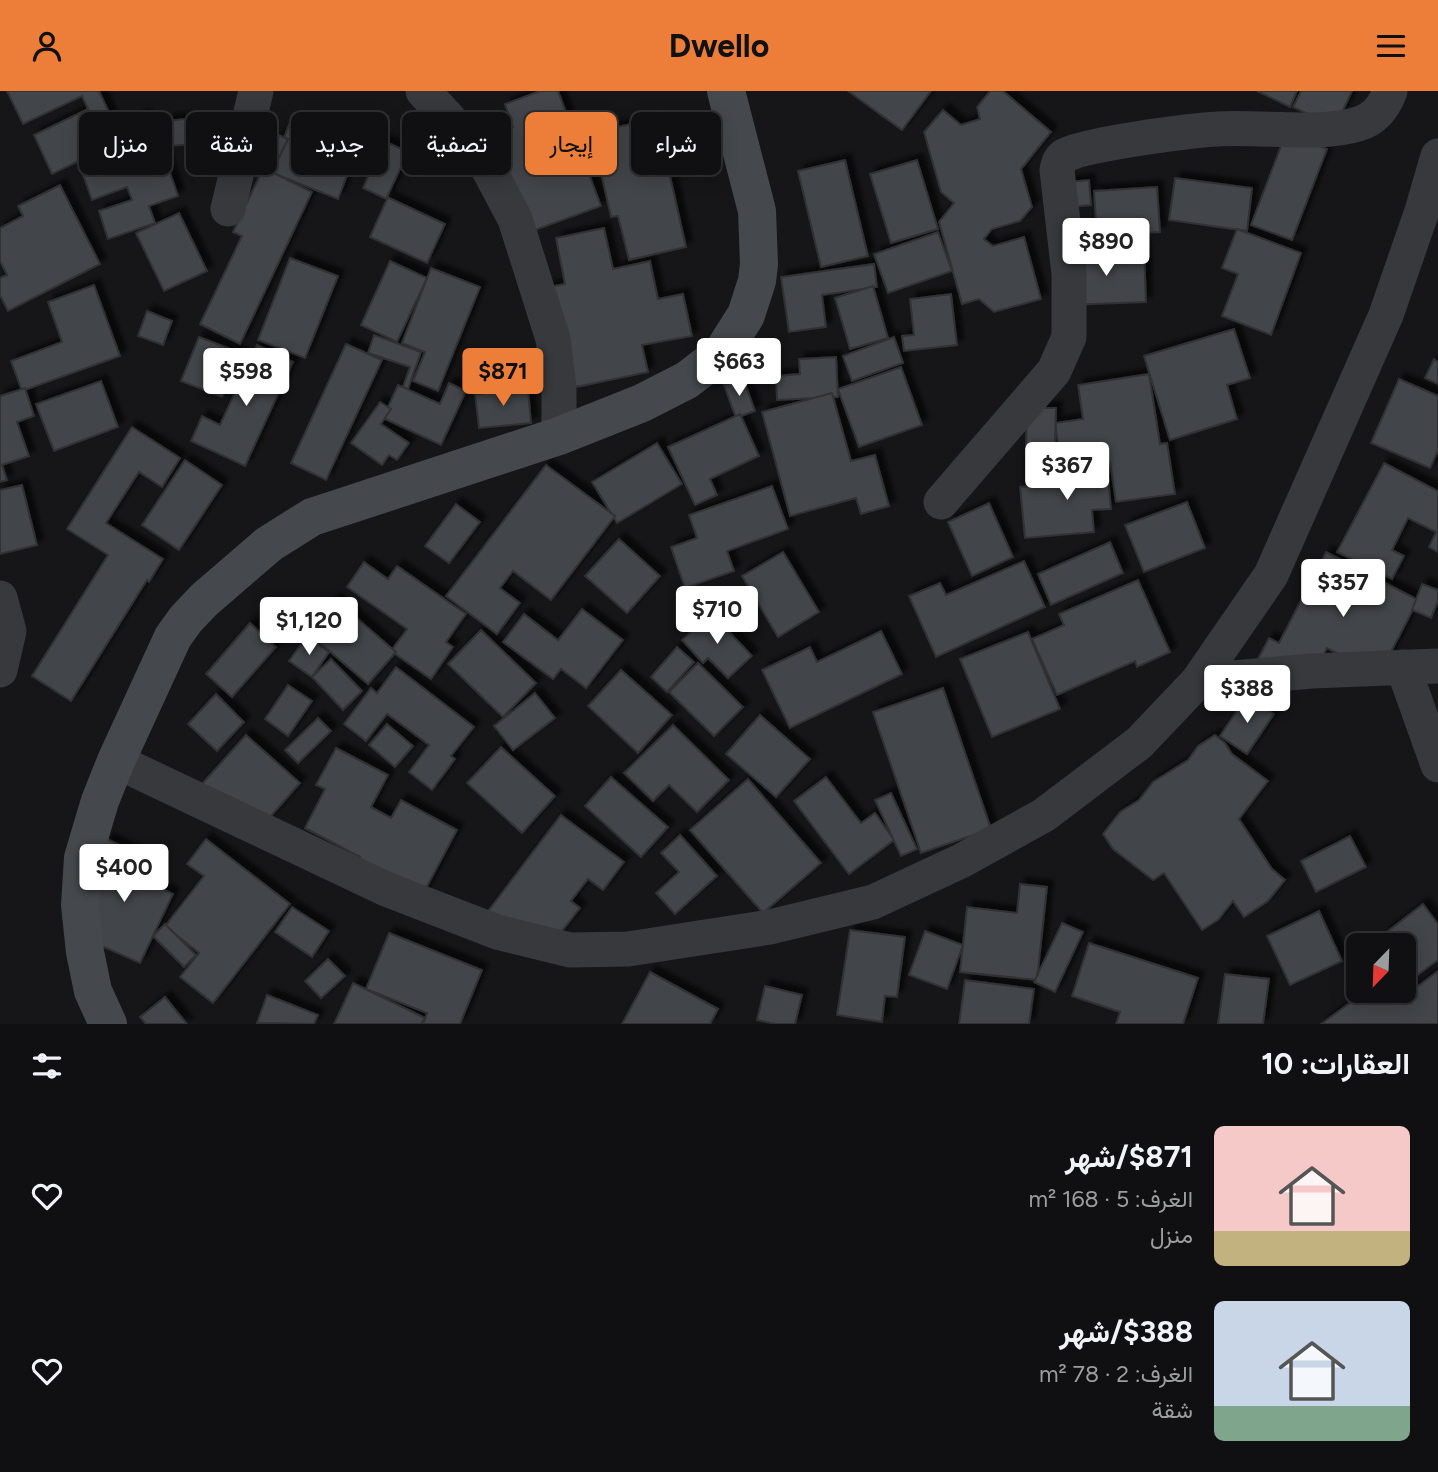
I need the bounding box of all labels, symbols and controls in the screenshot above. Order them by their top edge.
icon: person [28,27,66,65]
text: Dwello [669,27,769,65]
icon: menu [1372,27,1410,65]
chip: منزل [79,112,172,175]
chip: شقة [186,112,277,175]
chip: جديد [291,112,388,175]
chip: تصفية [402,112,511,175]
chip: إيجار [525,112,617,175]
chip: شراء [631,112,721,175]
pin: $890 [1065,219,1147,278]
text: $890 [1078,227,1134,255]
pin: $663 [698,338,780,398]
text: $663 [713,347,765,375]
pin: $598 [205,349,287,408]
pin: $871 [462,349,544,408]
text: $598 [219,357,273,385]
text: $871 [478,357,528,385]
pin: $367 [1026,443,1108,502]
text: $367 [1041,451,1093,479]
pin: $357 [1302,559,1384,619]
text: $357 [1317,568,1369,596]
pin: $710 [676,587,758,646]
text: $710 [692,595,742,623]
pin: $1,120 [252,597,366,657]
text: $1,120 [276,606,342,634]
pin: $388 [1206,665,1288,725]
text: $388 [1220,674,1274,702]
pin: $400 [83,845,165,904]
text: $400 [95,853,153,881]
north arrow [1346,933,1416,1003]
map controls [1346,933,1416,1003]
text: العقارات: 10 [1261,1045,1410,1082]
icon: filters [28,1047,66,1085]
text: $871/شهر [1065,1138,1193,1175]
icon: home [1270,1154,1354,1238]
icon: heart [28,1177,66,1215]
text: الغرف: 5 · 168 m² [1028,1185,1193,1213]
text: منزل [1150,1221,1193,1249]
text: $388/شهر [1059,1313,1193,1350]
icon: home [1270,1329,1354,1413]
icon: heart [28,1352,66,1390]
text: الغرف: 2 · 78 m² [1039,1360,1193,1388]
text: شقة [1151,1396,1193,1424]

